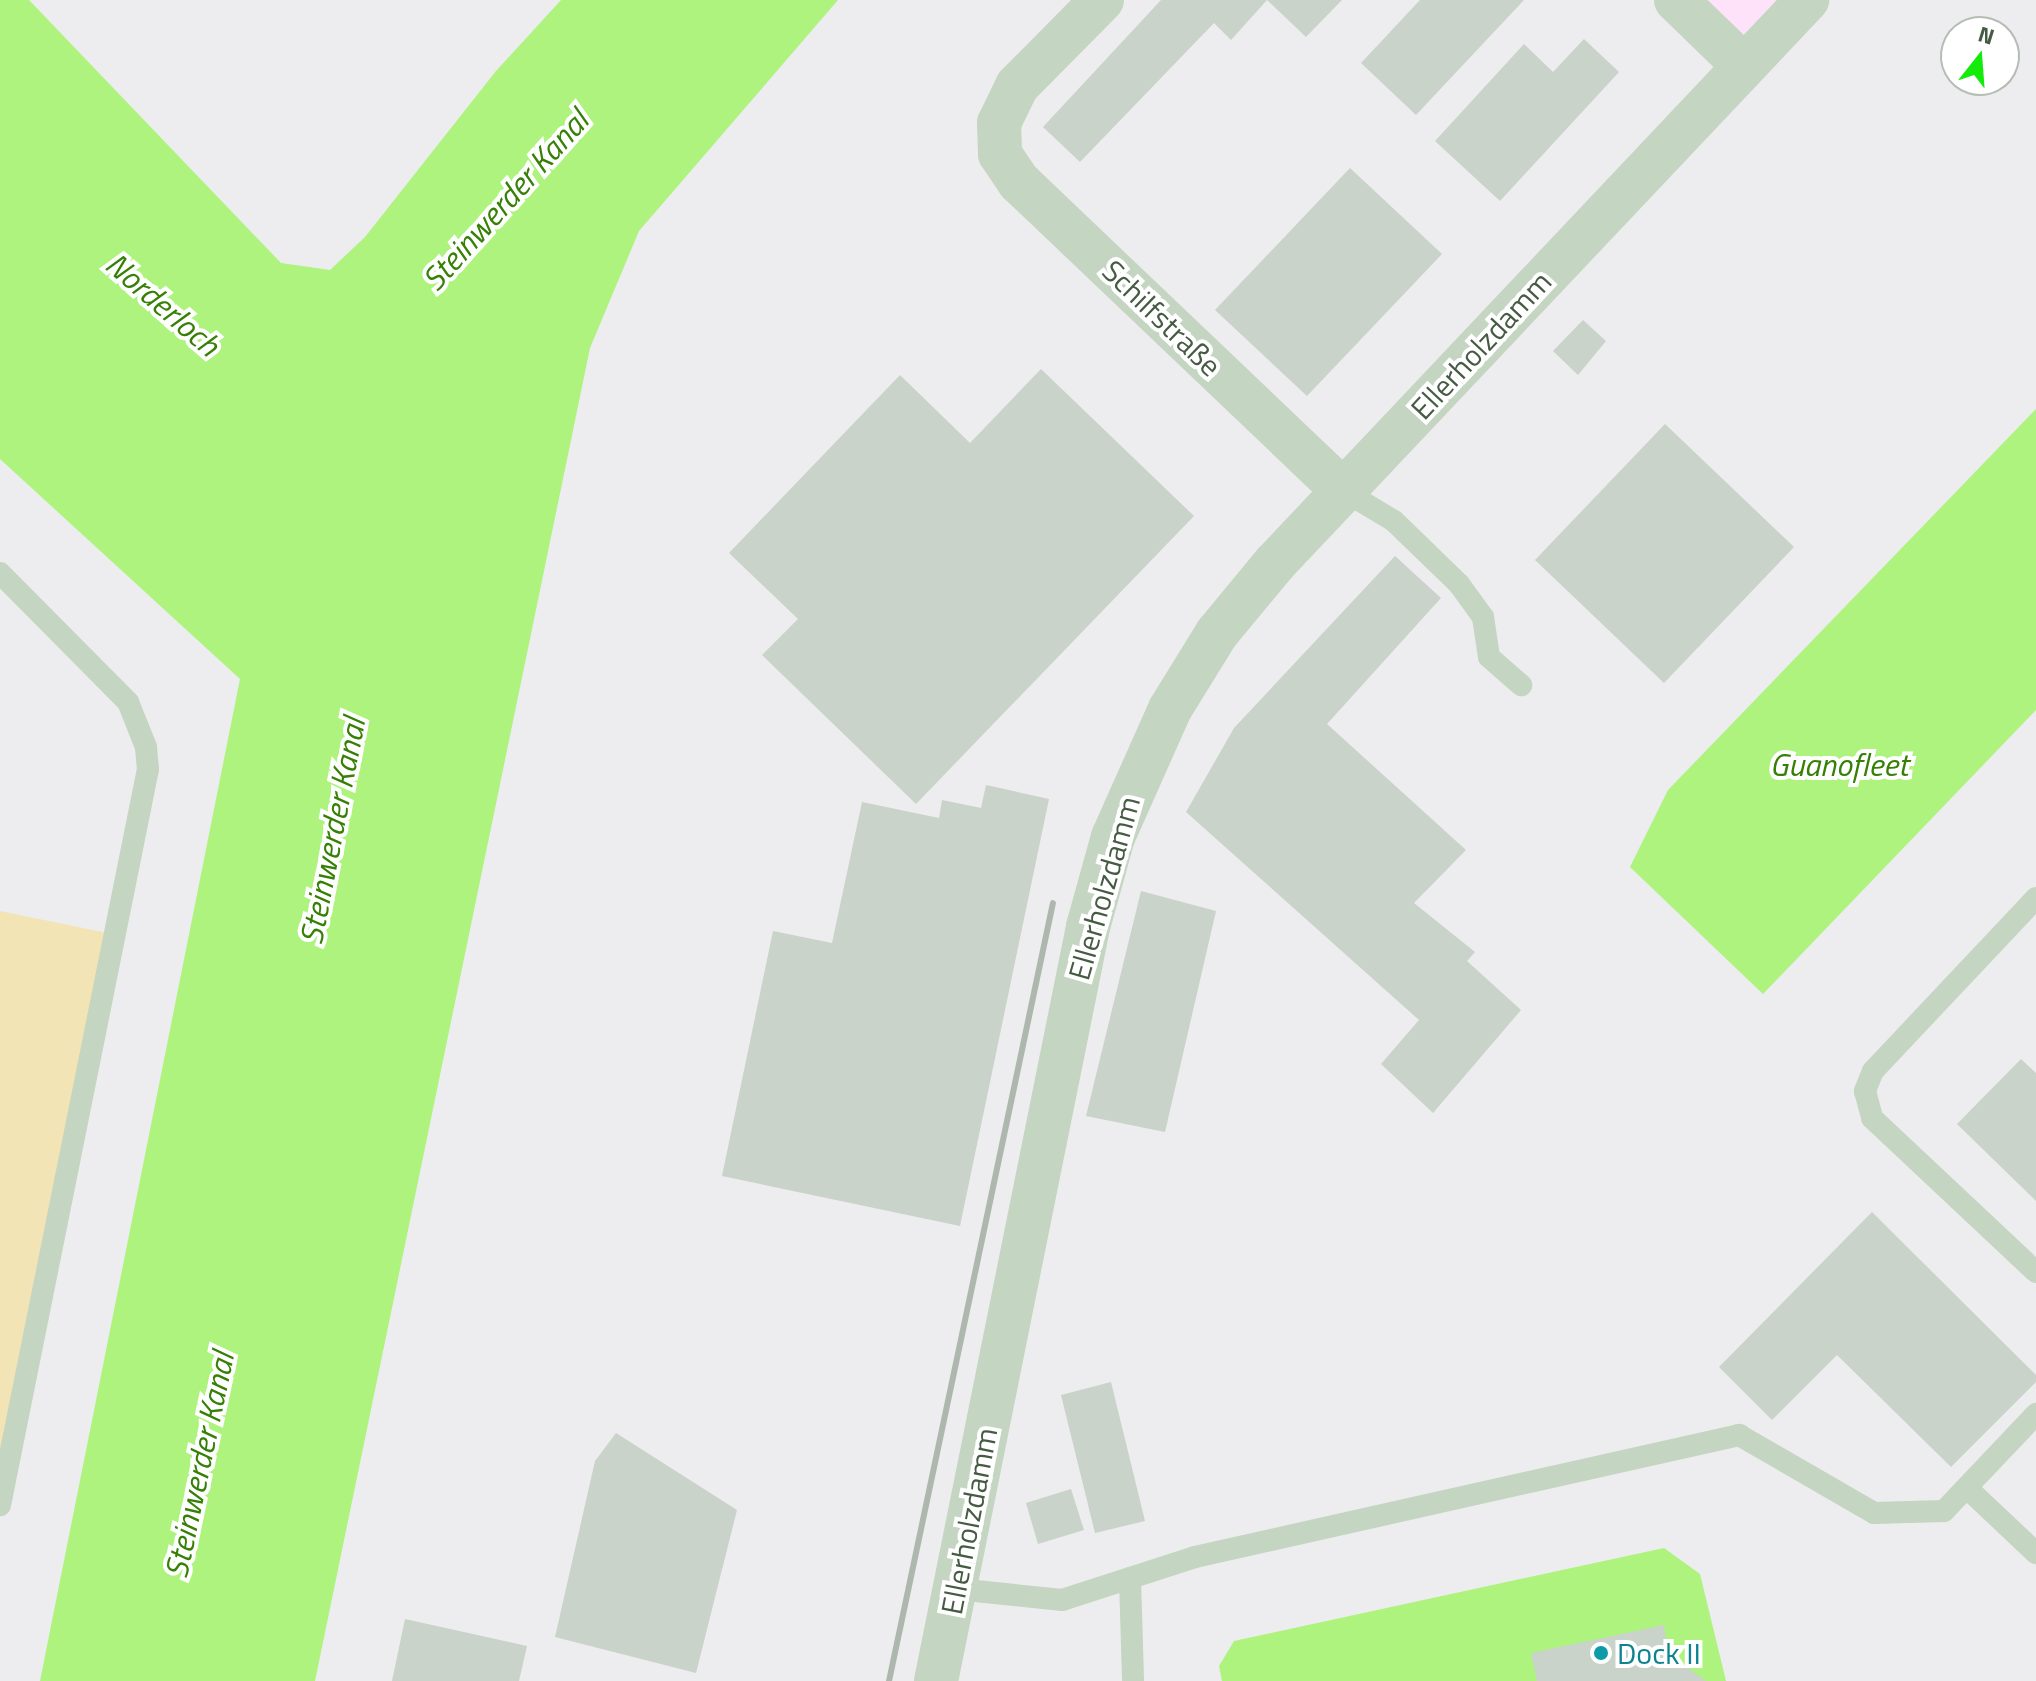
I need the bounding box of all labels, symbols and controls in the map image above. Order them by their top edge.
north arrow [1940,16,2020,96]
text: N [1974,16,1999,53]
water label: Steinwerder Kanal [414,102,596,298]
water label: Norderloch [98,244,228,364]
street label: Schilfstraße [1095,253,1229,383]
street label: Ellerholzdamm [1403,263,1559,427]
water label: Steinwerder Kanal [291,715,373,947]
water label: Guanofleet [1770,745,1908,783]
street label: Ellerholzdamm [1061,792,1147,984]
water label: Steinwerder Kanal [156,1349,242,1581]
street label: Ellerholzdamm [933,1425,1005,1617]
place label: Dock II [1617,1635,1701,1671]
marker: Dock II [1592,1644,1610,1662]

